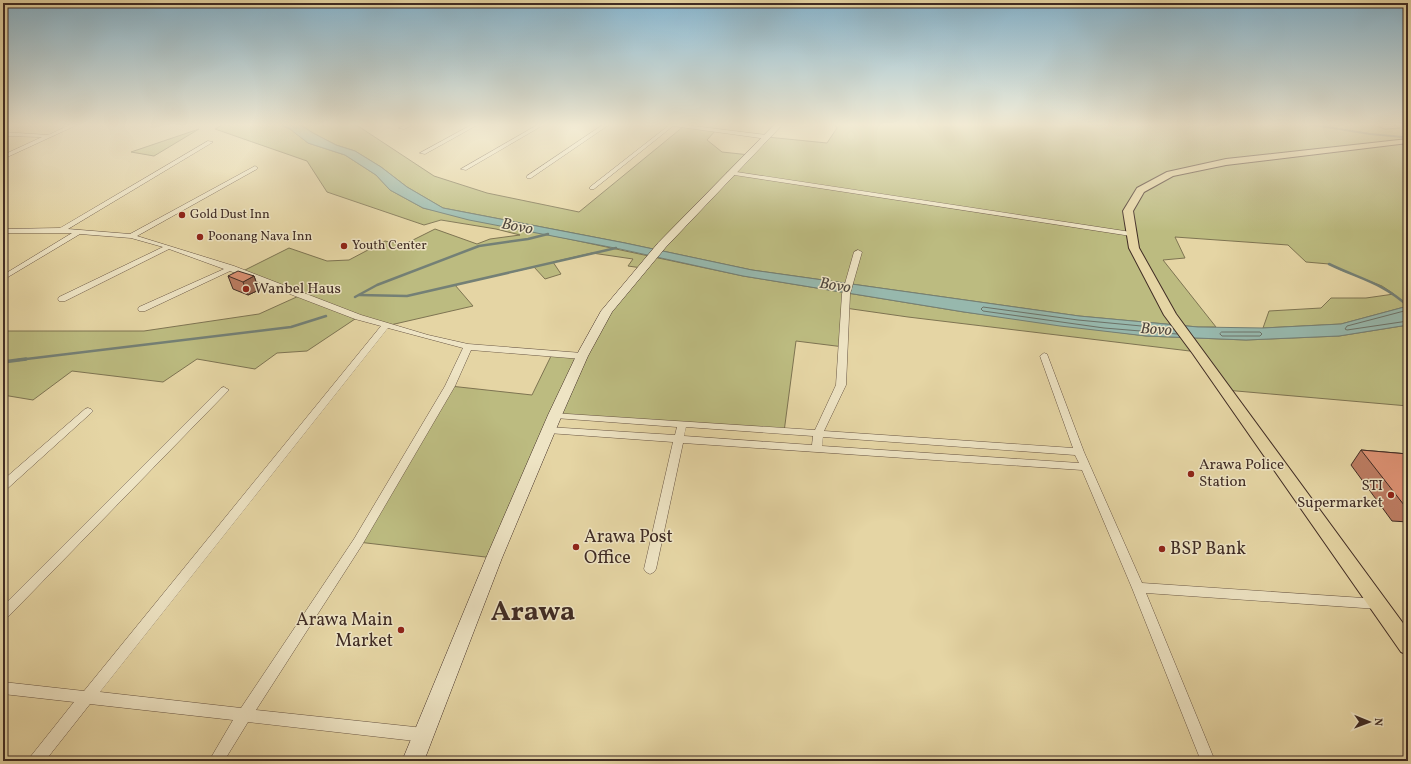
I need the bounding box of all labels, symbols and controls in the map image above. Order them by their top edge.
place label: Gold Dust Inn [190,206,270,224]
marker: Gold Dust Inn [177,210,187,220]
water label: Bovo [499,213,535,241]
place label: Poonang Nava Inn [208,228,312,246]
marker: Poonang Nava Inn [195,232,205,242]
place label: Youth Center [352,237,427,255]
marker: Youth Center [339,241,349,251]
water label: Bovo [818,273,853,299]
place label: Wanbel Haus [254,279,341,300]
marker: Wanbel Haus [241,284,251,294]
water label: Bovo [1139,318,1173,342]
place label: Arawa Police Station [1199,455,1284,493]
marker: Arawa Police Station [1186,469,1196,479]
place label: STI Supermarket [1297,476,1383,514]
marker: STI Supermarket [1386,490,1396,500]
place label: Arawa Post Office [584,525,673,571]
place label: BSP Bank [1170,537,1246,562]
marker: Arawa Post Office [571,542,581,552]
marker: BSP Bank [1157,544,1167,554]
district label: Arawa [491,593,575,632]
place label: Arawa Main Market [296,608,393,654]
marker: Arawa Main Market [396,625,406,635]
north arrow [1349,702,1389,742]
text: N [1370,718,1385,726]

